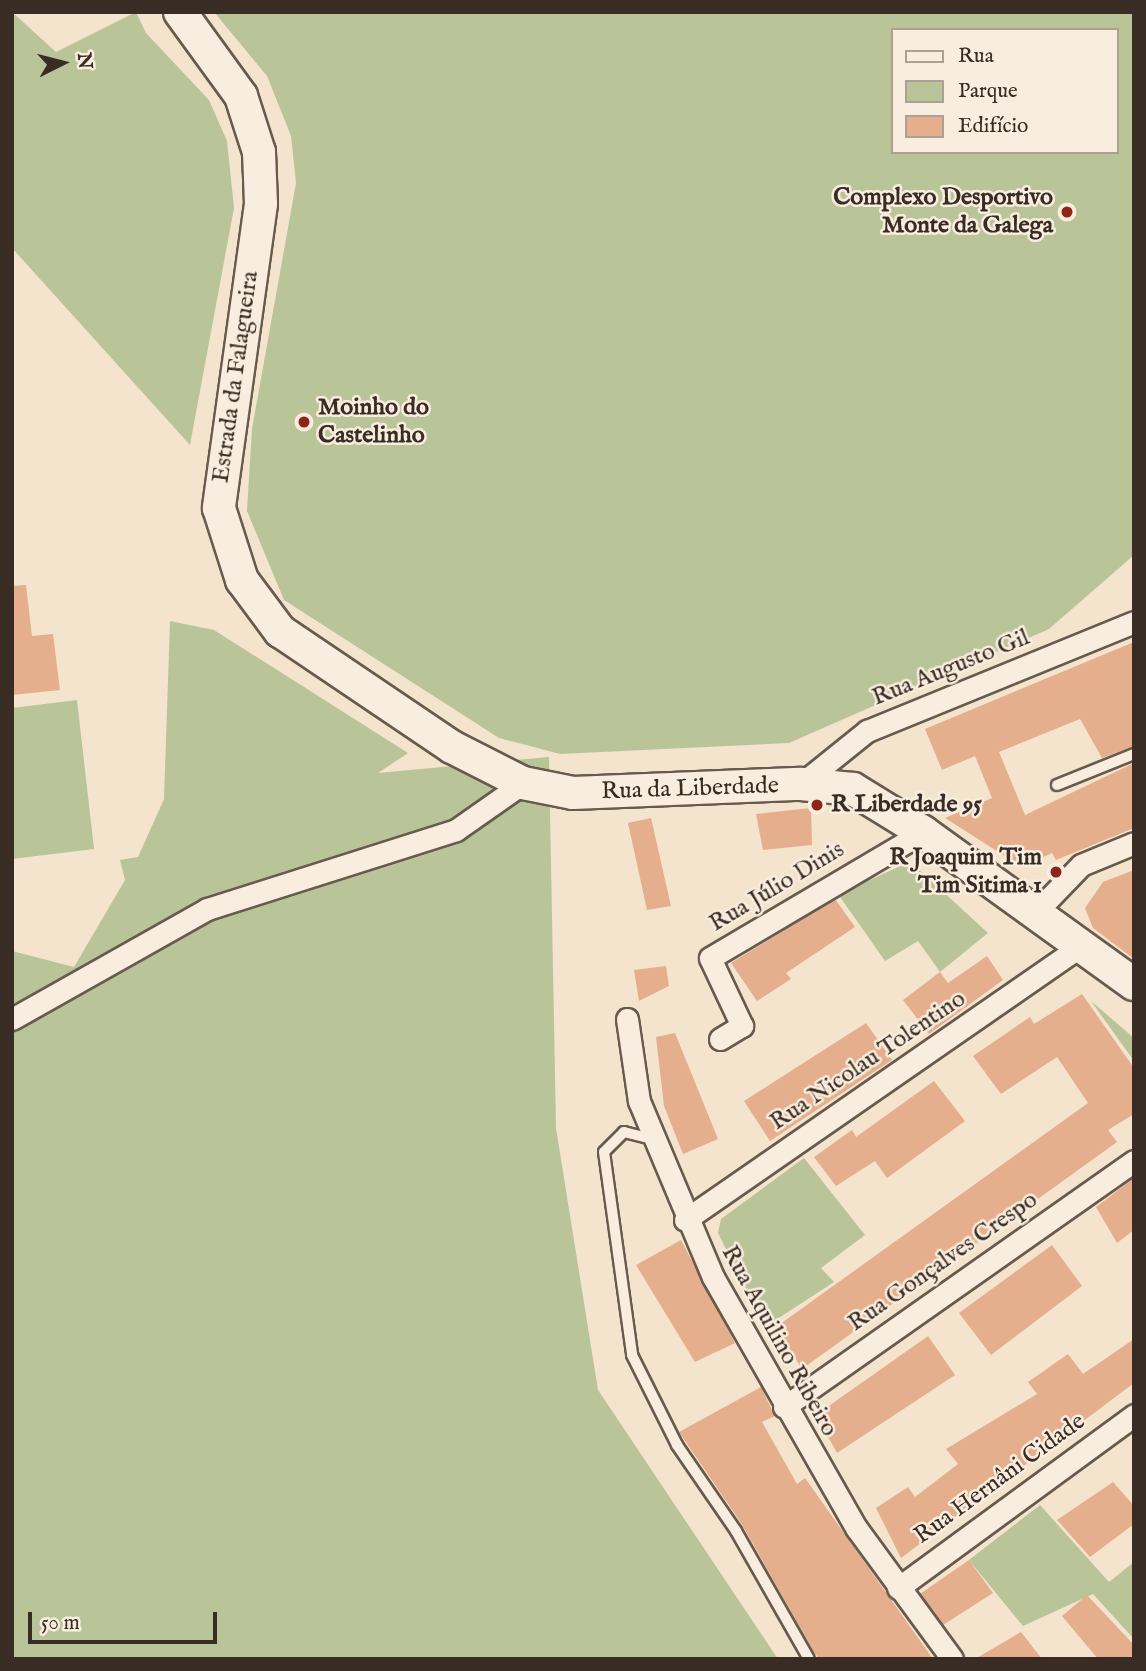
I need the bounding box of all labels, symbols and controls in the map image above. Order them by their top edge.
north arrow [28,28,98,98]
legend [890,28,1118,154]
text: Rua [958,43,994,70]
text: N [71,51,97,70]
text: Parque [958,78,1018,105]
text: Edifício [958,113,1028,140]
place label: Complexo Desportivo Monte da Galega [833,184,1053,240]
marker: Complexo Desportivo Monte da Galega [1059,204,1075,220]
street label: Estrada da Falagueira [207,269,265,485]
place label: Moinho do Castelinho [318,394,429,450]
marker: Moinho do Castelinho [296,414,312,430]
street label: Rua Augusto Gil [868,623,1034,713]
street label: Rua da Liberdade [601,772,779,806]
place label: R Liberdade 95 [831,791,982,819]
marker: R Liberdade 95 [809,797,825,813]
street label: Rua Júlio Dinis [704,835,850,939]
place label: R Joaquim Tim Tim Sitima 1 [889,844,1042,900]
marker: R Joaquim Tim Tim Sitima 1 [1048,864,1064,880]
street label: Rua Nicolau Tolentino [765,985,971,1137]
street label: Rua Gonçalves Crespo [843,1186,1043,1338]
street label: Rua Aquilino Ribeiro [715,1241,843,1441]
street label: Rua Hernâni Cidade [909,1407,1091,1551]
scale bar [32,1598,220,1642]
text: 50 m [41,1610,80,1637]

